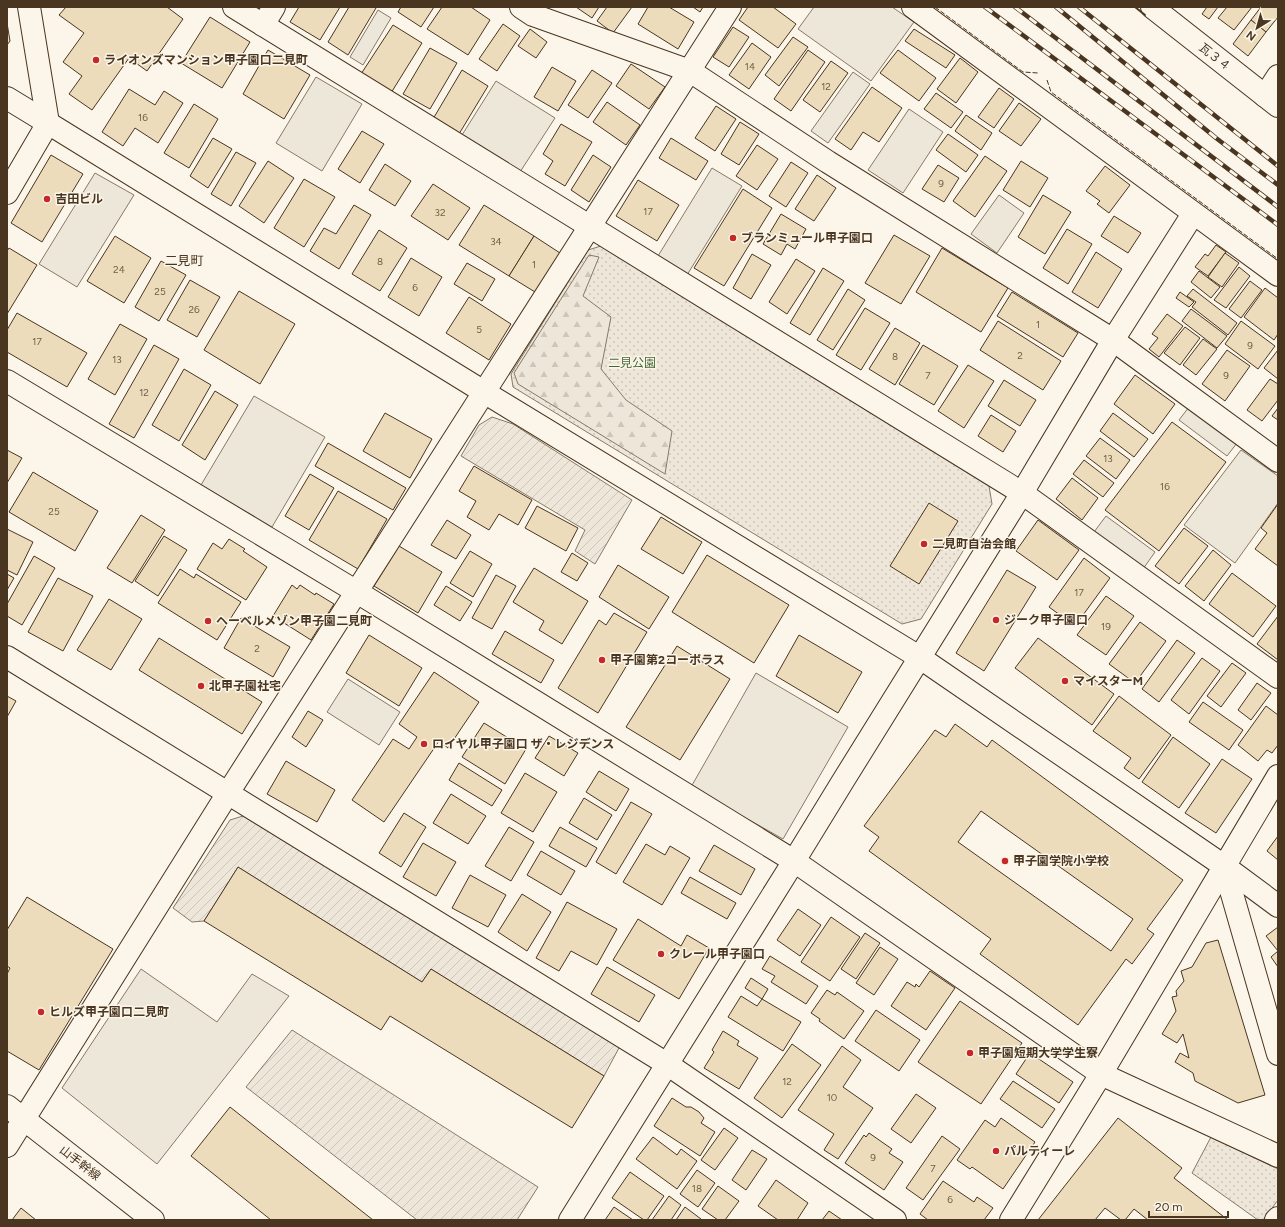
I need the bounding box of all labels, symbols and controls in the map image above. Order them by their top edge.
north arrow [1237,8,1277,48]
text: N [1244,28,1259,43]
street label: 瓦３４ [1197,40,1233,74]
place label: ライオンズマンション甲子園口二見町 [104,53,308,67]
marker: ライオンズマンション甲子園口二見町 [91,55,101,65]
house number: 14 [745,60,755,73]
house number: 12 [821,80,831,93]
house number: 16 [138,111,148,124]
house number: 9 [938,177,944,190]
place label: 吉田ビル [55,192,103,206]
marker: 吉田ビル [42,194,52,204]
house number: 17 [643,205,653,218]
house number: 32 [434,206,446,219]
place label: ブランミュール甲子園口 [741,231,873,245]
marker: ブランミュール甲子園口 [728,233,738,243]
house number: 34 [490,235,502,248]
district label: 二見町 [164,253,204,268]
house number: 8 [377,255,383,268]
house number: 1 [532,258,536,271]
house number: 24 [113,263,125,276]
house number: 6 [412,281,418,294]
house number: 25 [154,285,166,298]
house number: 26 [188,303,200,316]
house number: 1 [1036,318,1040,331]
house number: 5 [476,323,482,336]
house number: 17 [32,335,42,348]
house number: 9 [1247,339,1253,352]
house number: 2 [1017,349,1023,362]
house number: 8 [892,350,898,363]
house number: 13 [112,353,122,366]
park label: 二見公園 [608,356,656,370]
house number: 7 [925,369,931,382]
house number: 9 [1223,369,1229,382]
house number: 12 [139,386,149,399]
house number: 13 [1103,452,1113,465]
house number: 16 [1160,480,1170,493]
house number: 25 [48,505,60,518]
place label: 二見町自治会館 [932,537,1016,551]
marker: 二見町自治会館 [919,539,929,549]
house number: 17 [1074,586,1084,599]
place label: ジーク甲子園口 [1004,613,1088,627]
place label: ヘーベルメゾン甲子園二見町 [216,614,372,628]
marker: ジーク甲子園口 [991,615,1001,625]
marker: ヘーベルメゾン甲子園二見町 [203,616,213,626]
house number: 19 [1101,620,1111,633]
house number: 2 [254,642,260,655]
place label: 甲子園第2コーポラス [610,653,725,667]
marker: 甲子園第2コーポラス [597,655,607,665]
place label: マイスターM [1073,674,1143,688]
marker: マイスターM [1060,676,1070,686]
place label: 北甲子園社宅 [209,679,281,693]
marker: 北甲子園社宅 [196,681,206,691]
place label: ロイヤル甲子園口 ザ・レジデンス [432,737,614,751]
marker: ロイヤル甲子園口 ザ・レジデンス [419,739,429,749]
place label: 甲子園学院小学校 [1013,854,1109,868]
marker: 甲子園学院小学校 [1000,856,1010,866]
place label: クレール甲子園口 [669,947,765,961]
marker: クレール甲子園口 [656,949,666,959]
place label: ヒルズ甲子園口二見町 [49,1005,169,1019]
marker: ヒルズ甲子園口二見町 [36,1007,46,1017]
place label: 甲子園短期大学学生寮 [978,1046,1098,1060]
marker: 甲子園短期大学学生寮 [965,1048,975,1058]
house number: 12 [782,1075,792,1088]
house number: 10 [827,1091,837,1104]
street label: 山手幹線 [57,1143,103,1183]
place label: パルティーレ [1004,1144,1075,1158]
marker: パルティーレ [991,1146,1001,1156]
house number: 9 [870,1151,876,1164]
house number: 7 [930,1162,936,1175]
house number: 18 [692,1182,702,1195]
house number: 6 [947,1193,953,1206]
scale bar [1149,1193,1228,1219]
text: 20 m [1155,1200,1183,1214]

